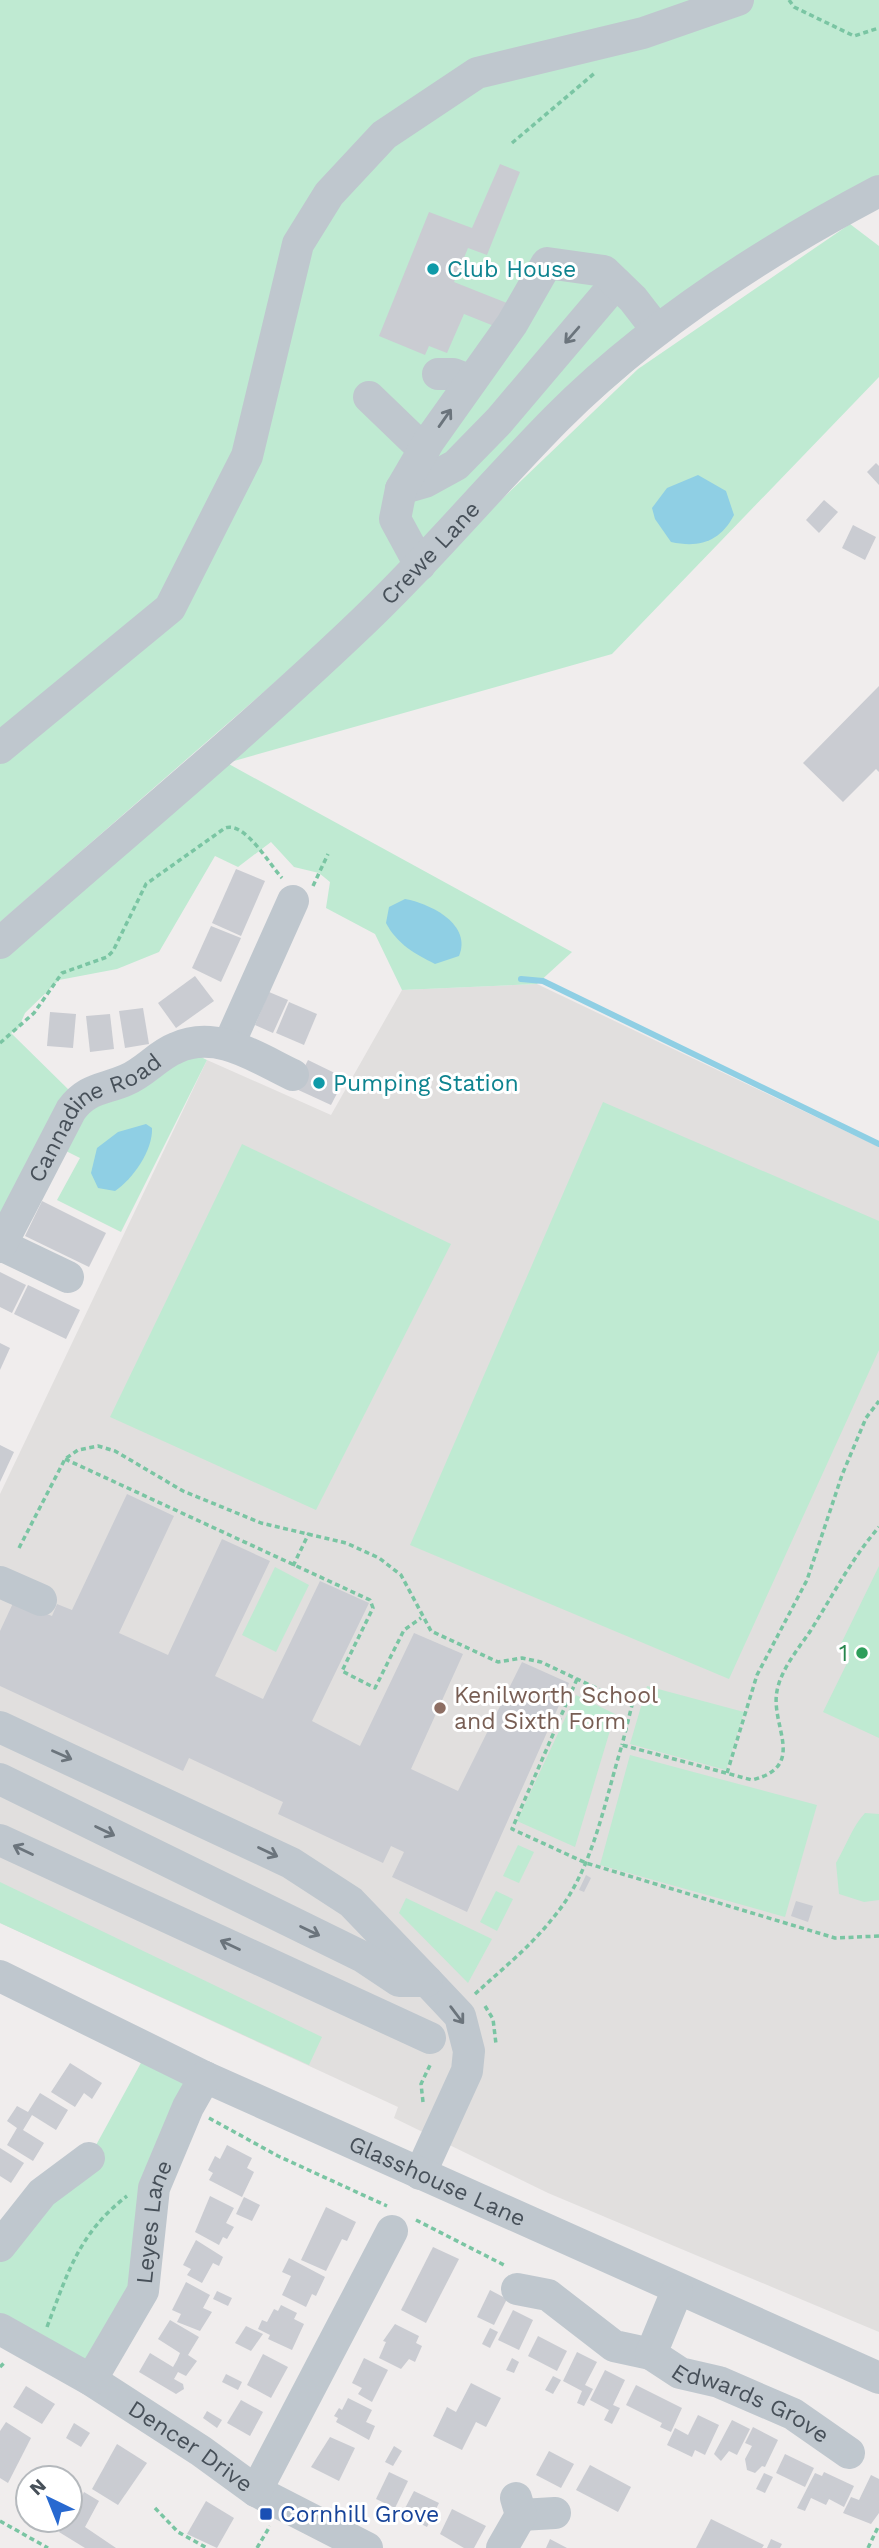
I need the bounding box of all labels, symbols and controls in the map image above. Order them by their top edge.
place label: Club House [447,256,576,283]
marker: Club House [425,261,441,277]
one-way arrow [564,325,580,343]
one-way arrow [438,409,452,428]
street label: Crewe Lane [375,496,486,610]
street label: Cannadine Road [23,1048,167,1187]
place label: Pumping Station [333,1070,519,1097]
marker: Pumping Station [311,1075,327,1091]
place label: 1 [839,1640,848,1667]
marker: 1 [854,1645,870,1661]
place label: Kenilworth School and Sixth Form [454,1682,658,1735]
marker: Kenilworth School and Sixth Form [432,1700,448,1716]
one-way arrow [51,1749,72,1762]
one-way arrow [94,1824,115,1838]
one-way arrow [13,1843,34,1856]
one-way arrow [257,1846,278,1859]
one-way arrow [299,1924,320,1938]
one-way arrow [219,1938,241,1951]
one-way arrow [449,2005,464,2024]
street label: Glasshouse Lane [345,2130,530,2232]
street label: Leyes Lane [131,2156,178,2285]
street label: Edwards Grove [666,2358,834,2449]
street label: Dencer Drive [123,2395,258,2498]
north arrow [14,2464,84,2534]
text: N [25,2474,51,2500]
place label: Cornhill Grove [280,2501,439,2528]
marker: Cornhill Grove [258,2506,274,2522]

